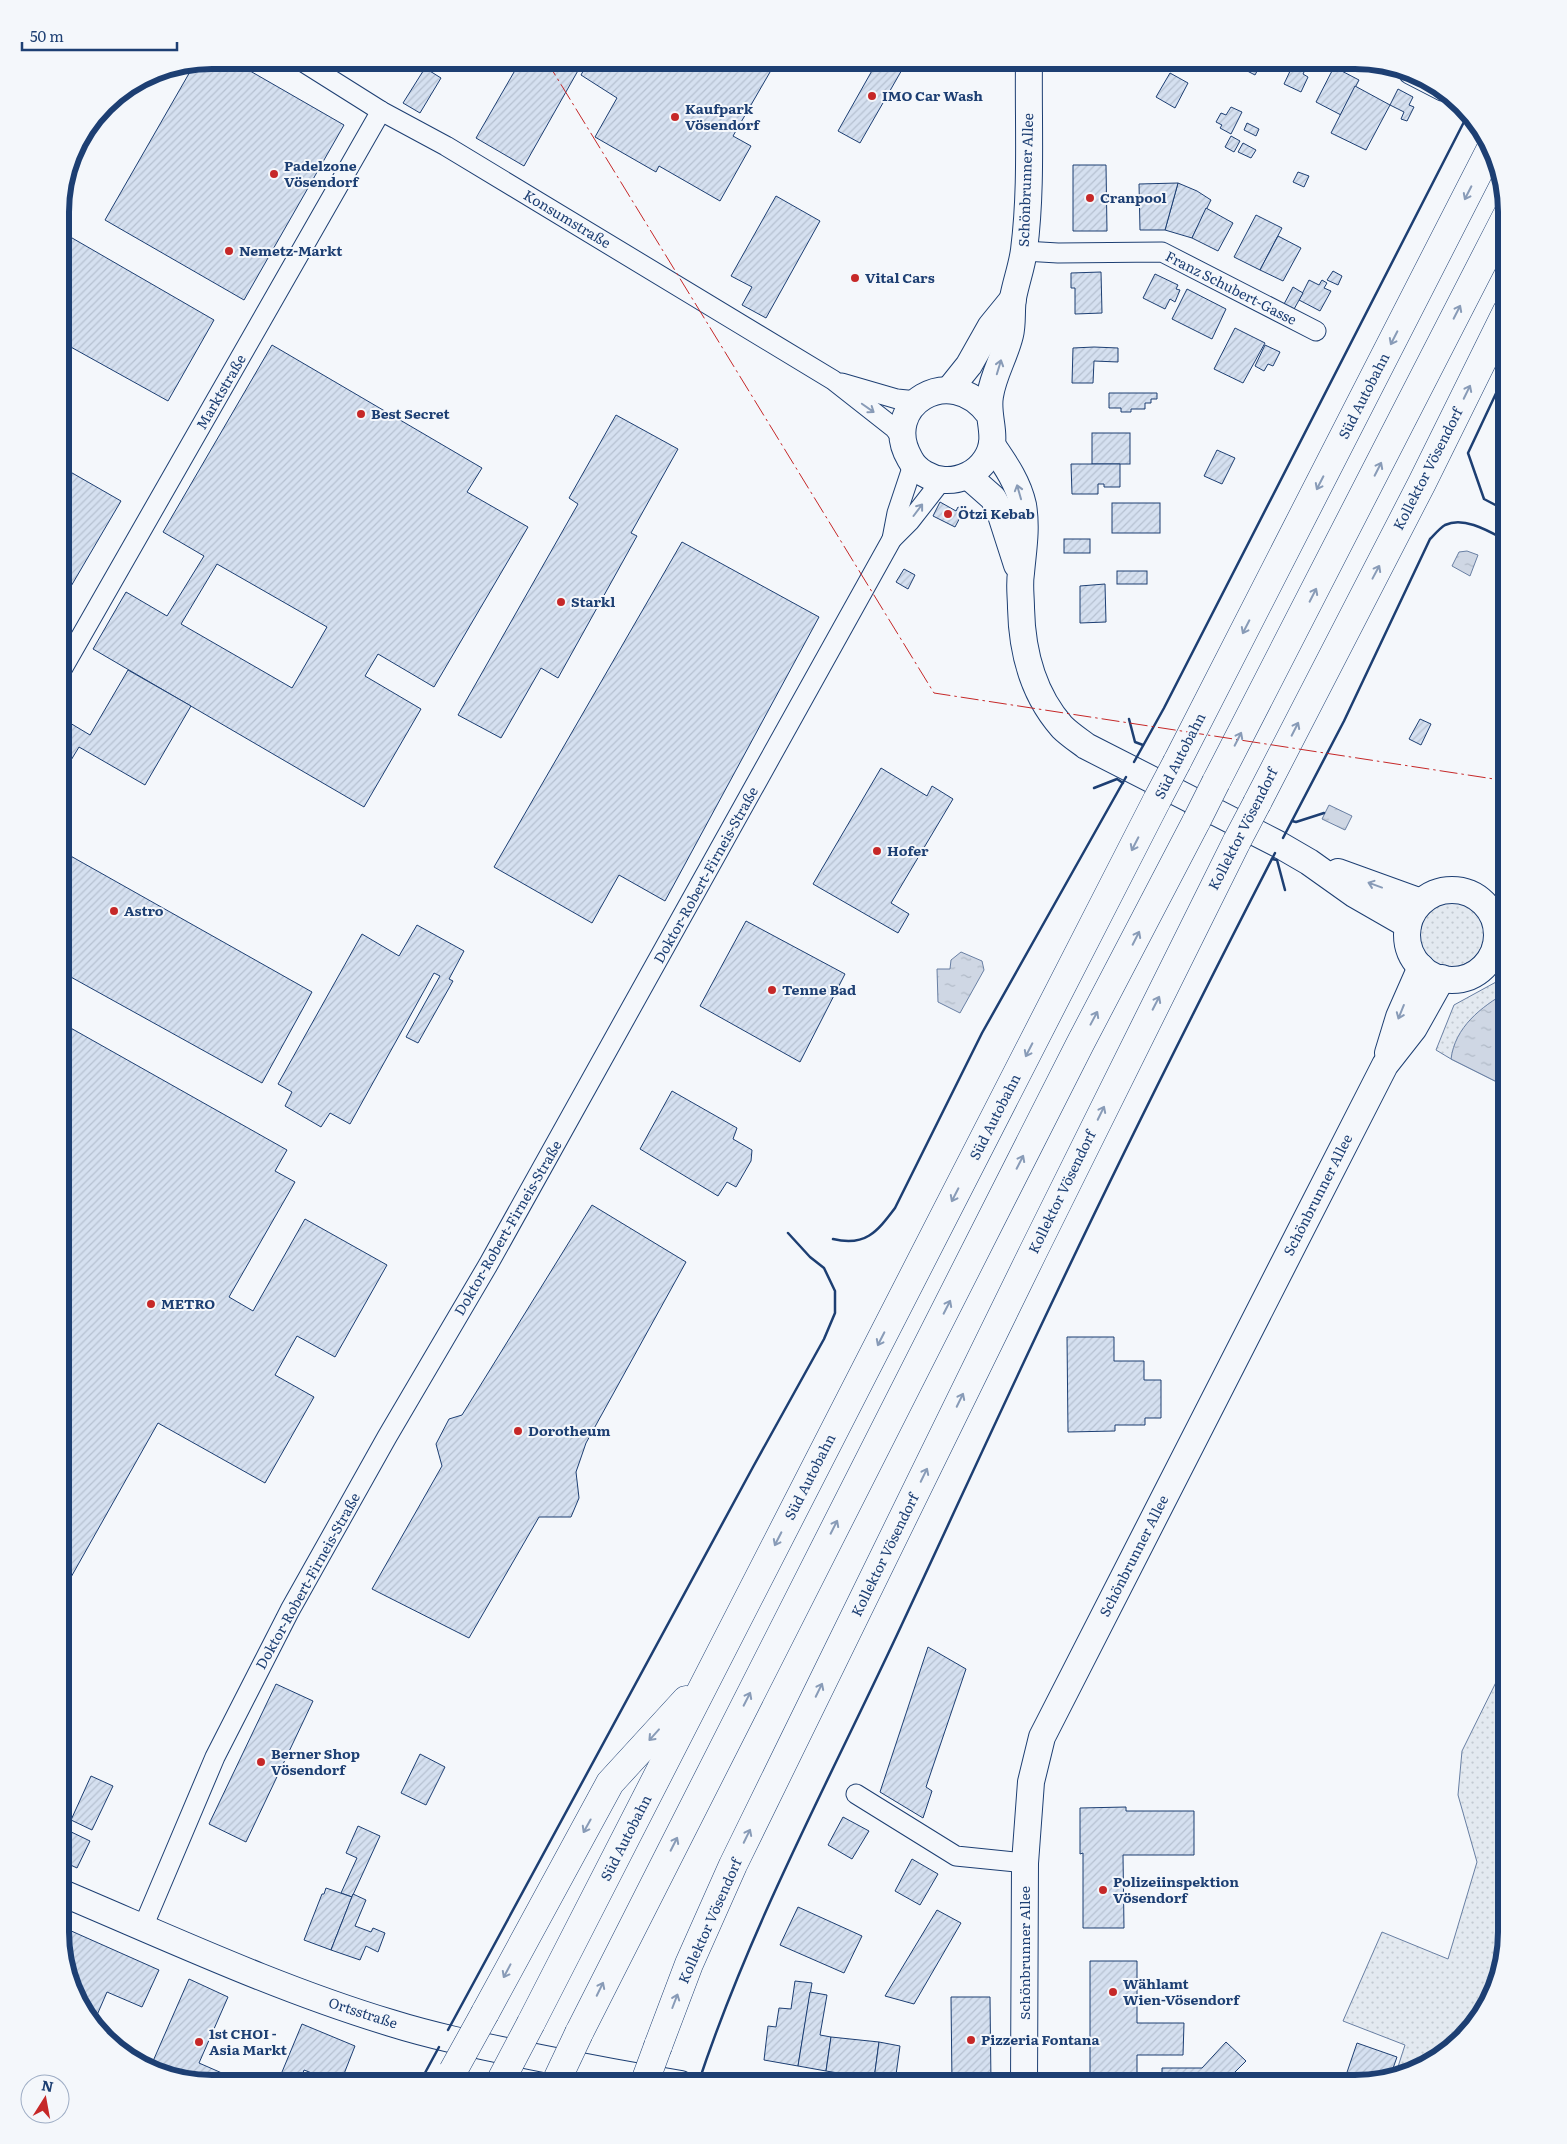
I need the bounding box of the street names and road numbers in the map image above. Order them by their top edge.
street label: Schönbrunner Allee [1013,113,1037,247]
street label: Konsumstraße [520,184,615,252]
street label: Franz Schubert-Gasse [1162,245,1300,329]
street label: Süd Autobahn [1333,349,1393,442]
street label: Marktstraße [191,350,250,433]
street label: Kollektor Vösendorf [1388,402,1467,533]
street label: Süd Autobahn [1149,709,1209,802]
street label: Kollektor Vösendorf [1203,762,1282,893]
street label: Doktor-Robert-Firneis-Straße [648,783,762,966]
street label: Süd Autobahn [964,1070,1024,1163]
street label: Kollektor Vösendorf [1023,1125,1100,1257]
street label: Schönbrunner Allee [1278,1130,1356,1259]
street label: Doktor-Robert-Firneis-Straße [449,1136,566,1319]
street label: Süd Autobahn [779,1430,839,1523]
street label: Kollektor Vösendorf [846,1488,923,1620]
street label: Doktor-Robert-Firneis-Straße [250,1489,364,1672]
street label: Schönbrunner Allee [1094,1491,1172,1620]
street label: Süd Autobahn [595,1791,655,1884]
street label: Kollektor Vösendorf [673,1853,746,1986]
street label: Schönbrunner Allee [1014,1886,1034,2020]
street label: Ortsstraße [326,1992,400,2033]

